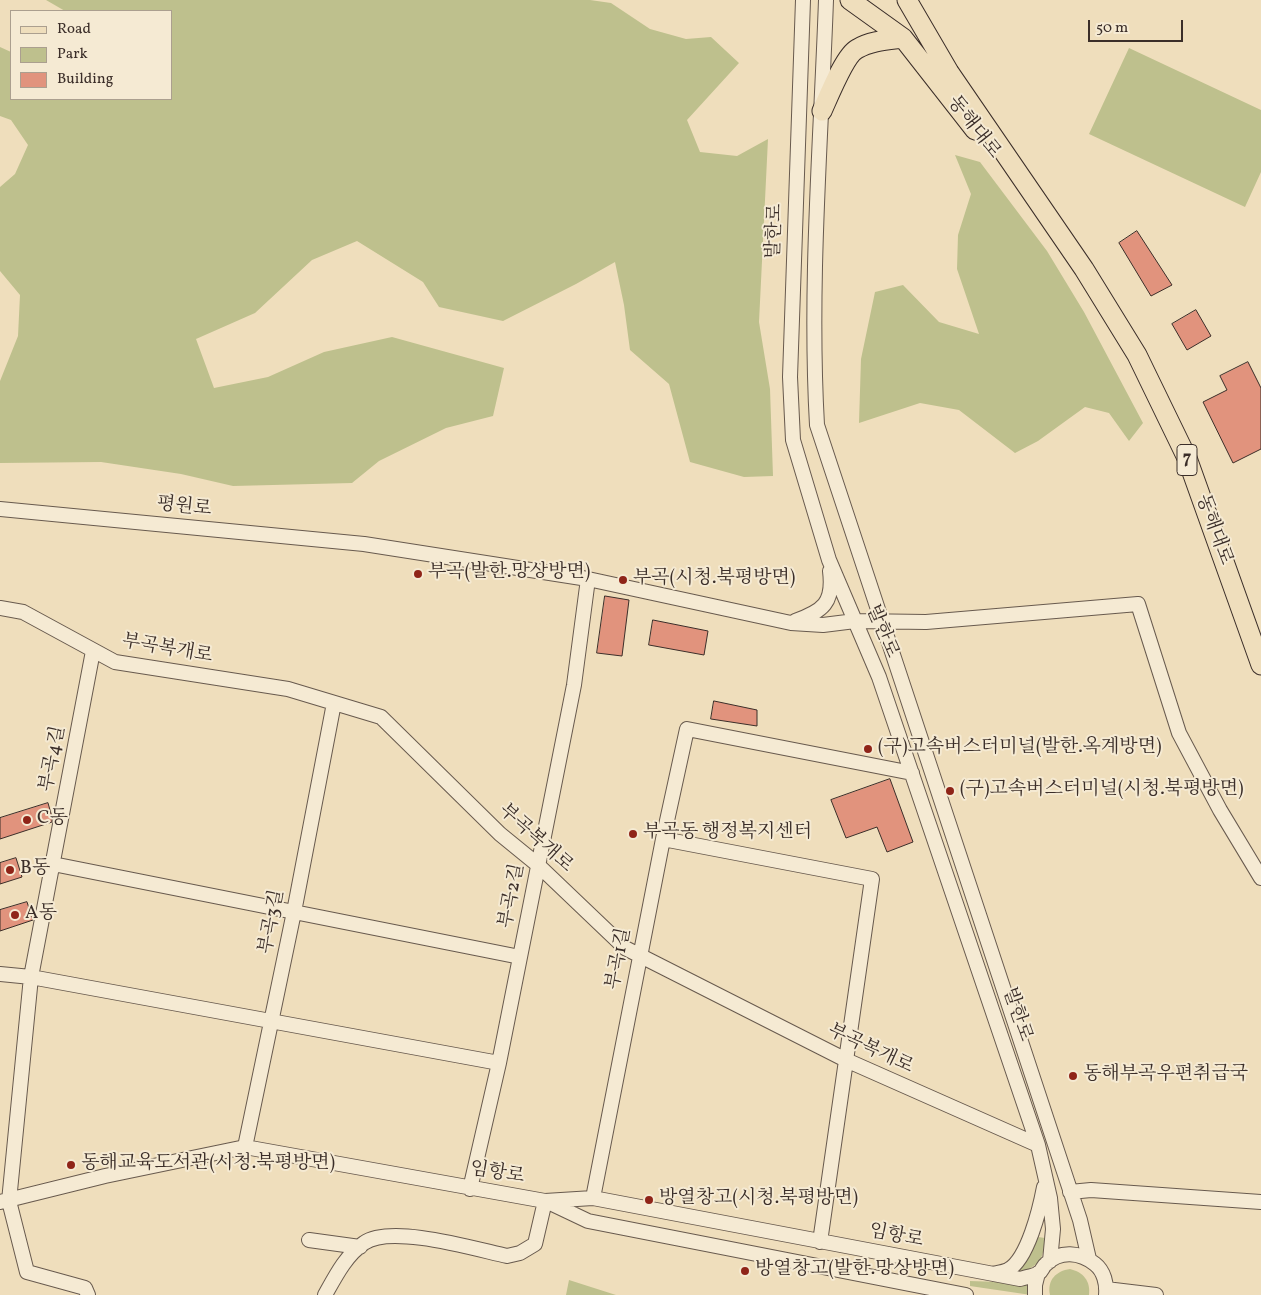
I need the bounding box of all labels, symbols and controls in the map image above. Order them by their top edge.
legend [10,10,172,100]
scale bar [1091,10,1186,42]
text: 50 m [1096,18,1128,39]
text: Road [57,19,91,40]
text: Park [57,44,88,65]
text: Building [57,69,113,90]
street label: 동해대로 [941,92,1005,164]
street label: 발한로 [764,203,788,259]
road number: 7 [1177,444,1197,476]
street label: 동해대로 [1190,492,1236,568]
street label: 평원로 [155,494,213,522]
place label: 부곡(발한.망상방면) [428,563,590,585]
marker: 부곡(발한.망상방면) [412,568,424,580]
place label: 부곡(시청.북평방면) [633,569,795,591]
marker: 부곡(시청.북평방면) [617,574,629,586]
street label: 발한로 [860,602,902,662]
street label: 부곡복개로 [120,631,214,669]
street label: 부곡4길 [36,724,72,794]
place label: (구)고속버스터미널(발한.옥계방면) [878,738,1162,760]
marker: (구)고속버스터미널(발한.옥계방면) [862,743,874,755]
place label: (구)고속버스터미널(시청.북평방면) [960,780,1244,802]
marker: (구)고속버스터미널(시청.북평방면) [944,785,956,797]
street label: 부곡복개로 [493,800,577,878]
place label: C동 [37,809,68,831]
marker: C동 [21,814,33,826]
place label: 부곡동 행정복지센터 [643,823,812,845]
marker: 부곡동 행정복지센터 [627,828,639,840]
place label: B동 [20,859,50,881]
street label: 부곡2길 [496,862,530,930]
marker: B동 [4,864,16,876]
street label: 부곡3길 [256,888,290,956]
place label: A동 [25,904,57,926]
marker: A동 [9,909,21,921]
street label: 부곡1길 [603,926,637,992]
street label: 발한로 [996,985,1036,1045]
street label: 부곡복개로 [824,1020,916,1080]
place label: 동해부곡우편취급국 [1083,1065,1248,1087]
marker: 동해부곡우편취급국 [1067,1070,1079,1082]
place label: 동해교육도서관(시청.북평방면) [81,1154,335,1176]
street label: 임항로 [468,1158,526,1190]
marker: 동해교육도서관(시청.북평방면) [65,1159,77,1171]
place label: 방열창고(시청.북평방면) [659,1189,858,1211]
marker: 방열창고(시청.북평방면) [643,1194,655,1206]
street label: 임항로 [867,1221,925,1253]
place label: 방열창고(발한.망상방면) [755,1260,954,1282]
marker: 방열창고(발한.망상방면) [739,1265,751,1277]

